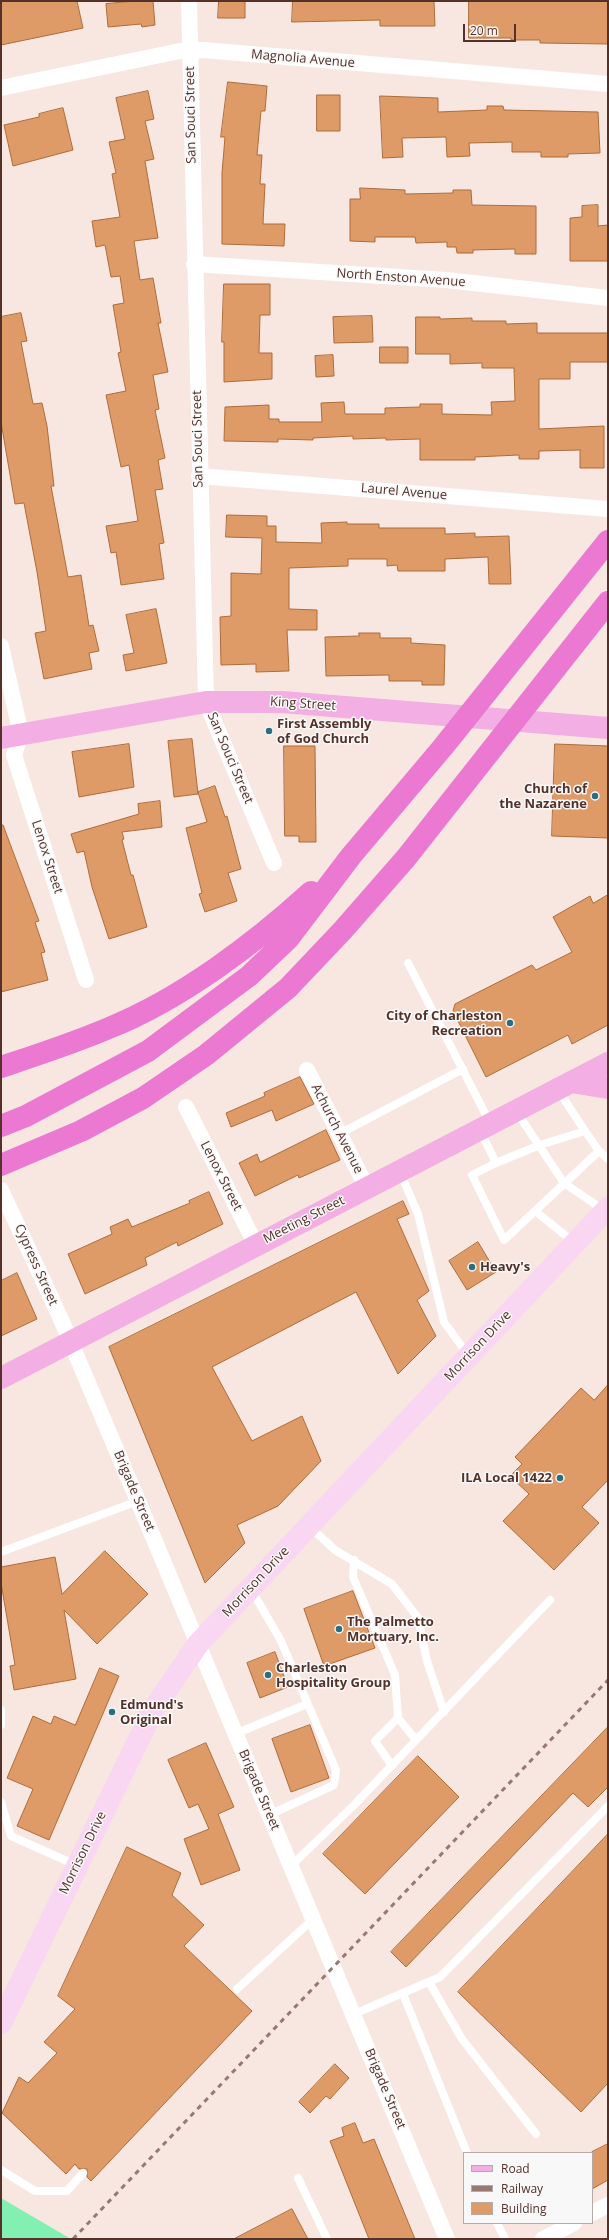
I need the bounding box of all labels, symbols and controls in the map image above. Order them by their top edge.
scale bar [465,16,518,42]
text: 20 m [470,22,498,39]
street label: Magnolia Avenue [250,47,356,71]
street label: San Souci Street [182,66,200,164]
street label: North Enston Avenue [336,266,466,290]
street label: San Souci Street [189,390,207,488]
street label: Laurel Avenue [360,480,448,504]
street label: King Street [270,694,336,714]
street label: San Souci Street [204,710,256,806]
place label: First Assembly of God Church [277,716,371,747]
marker: First Assembly of God Church [264,726,274,736]
place label: Church of the Nazarene [499,781,587,812]
marker: Church of the Nazarene [590,791,600,801]
street label: Lenox Street [28,818,66,896]
place label: City of Charleston Recreation [386,1008,502,1039]
marker: City of Charleston Recreation [505,1018,515,1028]
street label: Achurch Avenue [308,1082,366,1176]
street label: Lenox Street [197,1138,245,1214]
street label: Meeting Street [261,1193,347,1247]
street label: Cypress Street [11,1222,61,1308]
place label: Heavy's [480,1259,530,1275]
marker: Heavy's [467,1262,477,1272]
street label: Morrison Drive [441,1308,515,1384]
street label: Brigade Street [110,1448,158,1534]
place label: ILA Local 1422 [461,1470,552,1486]
marker: ILA Local 1422 [555,1473,565,1483]
street label: Morrison Drive [219,1544,293,1620]
place label: The Palmetto Mortuary, Inc. [347,1614,439,1645]
marker: The Palmetto Mortuary, Inc. [334,1624,344,1634]
place label: Charleston Hospitality Group [276,1660,391,1691]
marker: Charleston Hospitality Group [263,1670,273,1680]
place label: Edmund's Original [120,1697,184,1728]
marker: Edmund's Original [107,1707,117,1717]
street label: Brigade Street [235,1747,283,1833]
street label: Morrison Drive [56,1809,110,1897]
street label: Brigade Street [361,2046,409,2132]
legend [463,2152,593,2224]
text: Road [501,2160,530,2177]
text: Railway [501,2180,543,2197]
text: Building [501,2200,546,2217]

